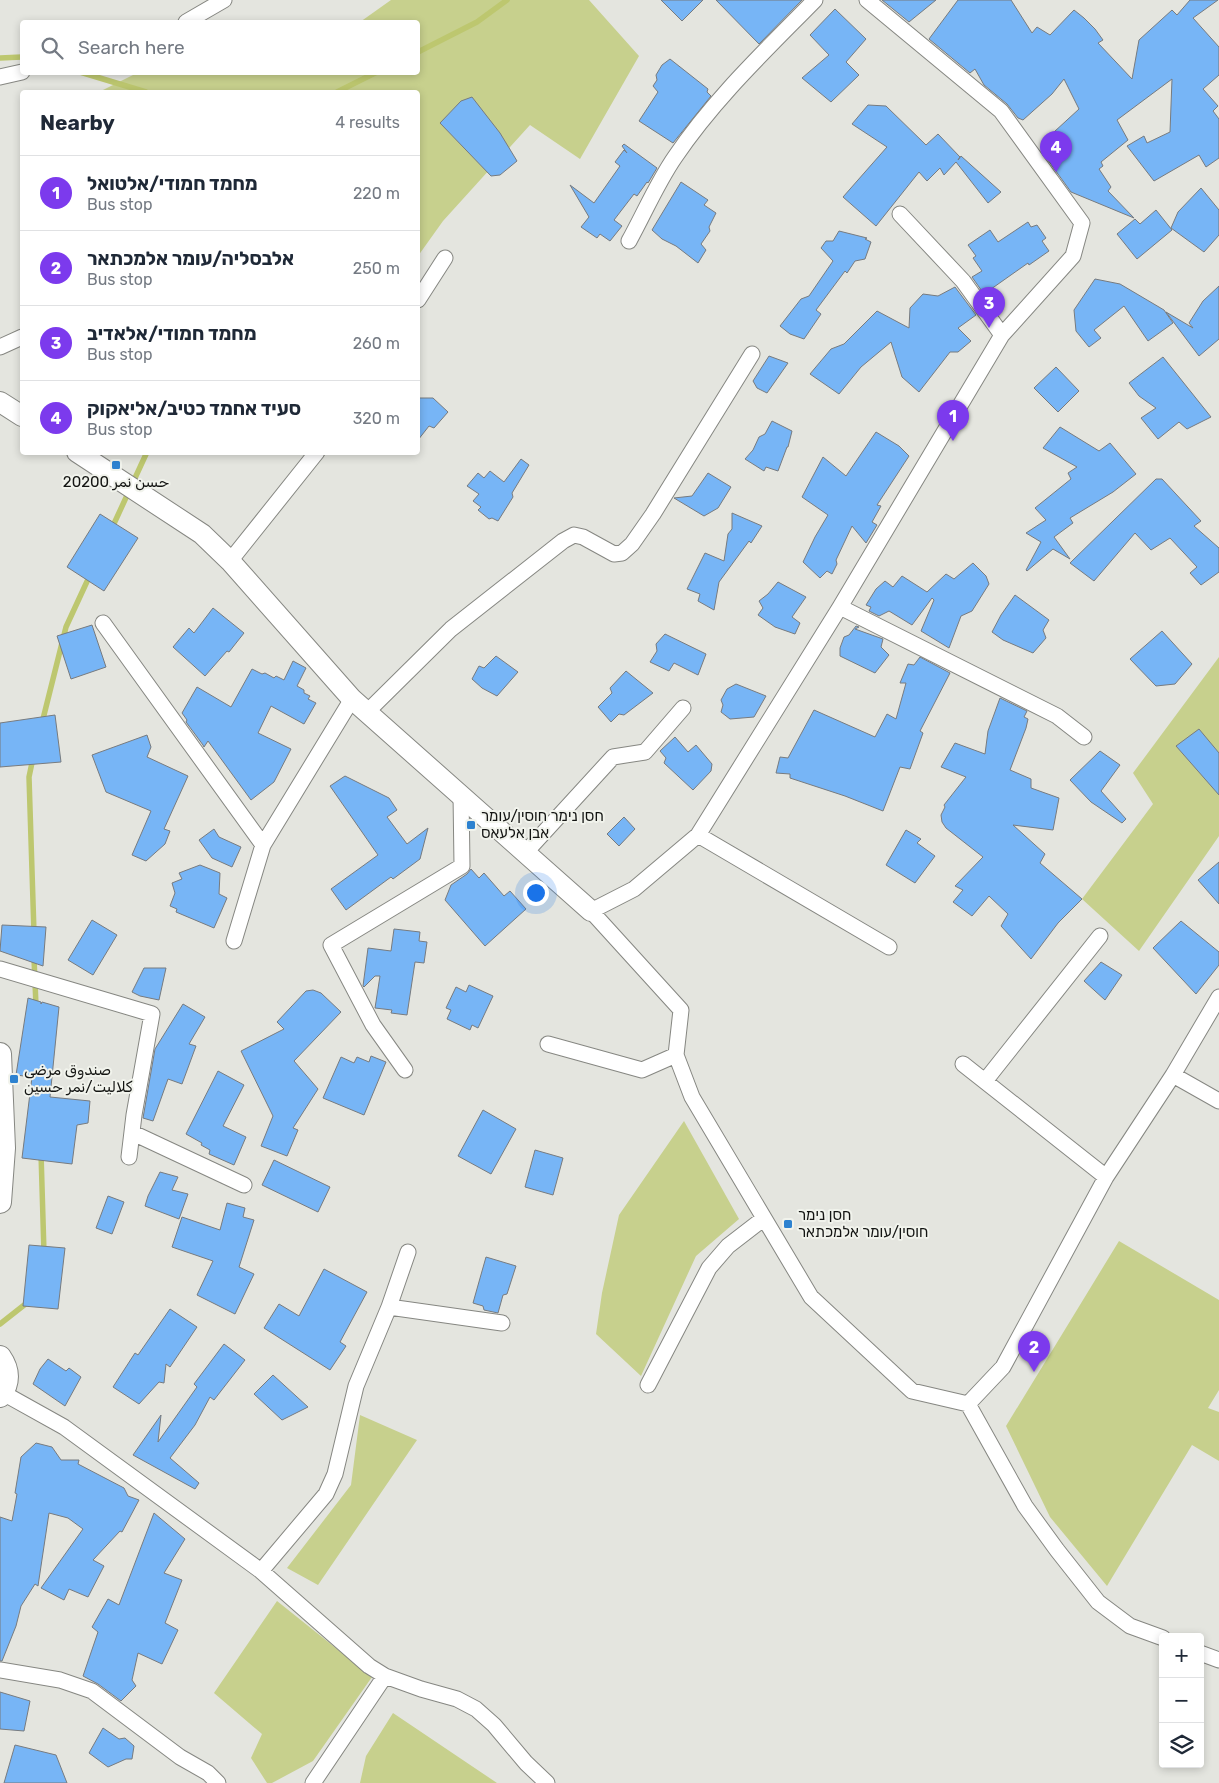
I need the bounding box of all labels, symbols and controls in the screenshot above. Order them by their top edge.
search box [20,20,420,75]
icon: search [38,34,66,62]
text: Search here [78,36,185,59]
text: Nearby [40,110,115,135]
text: 4 results [335,113,400,132]
pin: 4 [1040,131,1072,172]
text: מחמד חמודי/אלטואל [87,172,258,195]
text: 1 [52,184,60,203]
text: 220 m [353,184,400,203]
text: Bus stop [87,195,153,214]
text: אלבסליה/עומר אלמכתאר [87,247,294,270]
text: 2 [51,259,61,278]
text: 250 m [353,259,400,278]
text: Bus stop [87,270,153,289]
pin: 3 [973,287,1005,328]
text: מחמד חמודי/אלאדיב [87,322,257,345]
text: 3 [51,334,61,353]
text: 260 m [353,334,400,353]
text: Bus stop [87,345,153,364]
text: סעיד אחמד כטיב/אליאקוק [87,397,301,420]
pin: 1 [937,400,969,441]
text: 4 [51,409,61,428]
text: 320 m [353,409,400,428]
text: Bus stop [87,420,153,439]
marker: حسن نمر 20200 [110,459,122,471]
place label: حسن نمر 20200 [63,473,169,491]
place label: חסן נימר חוסין/עומר אבן אלעאס [481,807,604,842]
marker: חסן נימר חוסין/עומר אבן אלעאס [465,819,477,831]
your location [523,880,549,906]
place label: صندوق مرضى كلاليت/نمر حسين [24,1061,133,1096]
marker: صندوق مرضى كلاليت/نمر حسين [8,1073,20,1085]
place label: חסן נימר חוסין/עומר אלמכתאר [798,1206,928,1241]
marker: חסן נימר חוסין/עומר אלמכתאר [782,1218,794,1230]
pin: 2 [1018,1331,1050,1372]
map controls [1159,1633,1204,1768]
button: + [1159,1633,1204,1678]
button: − [1159,1678,1204,1723]
button: layers [1159,1723,1204,1768]

